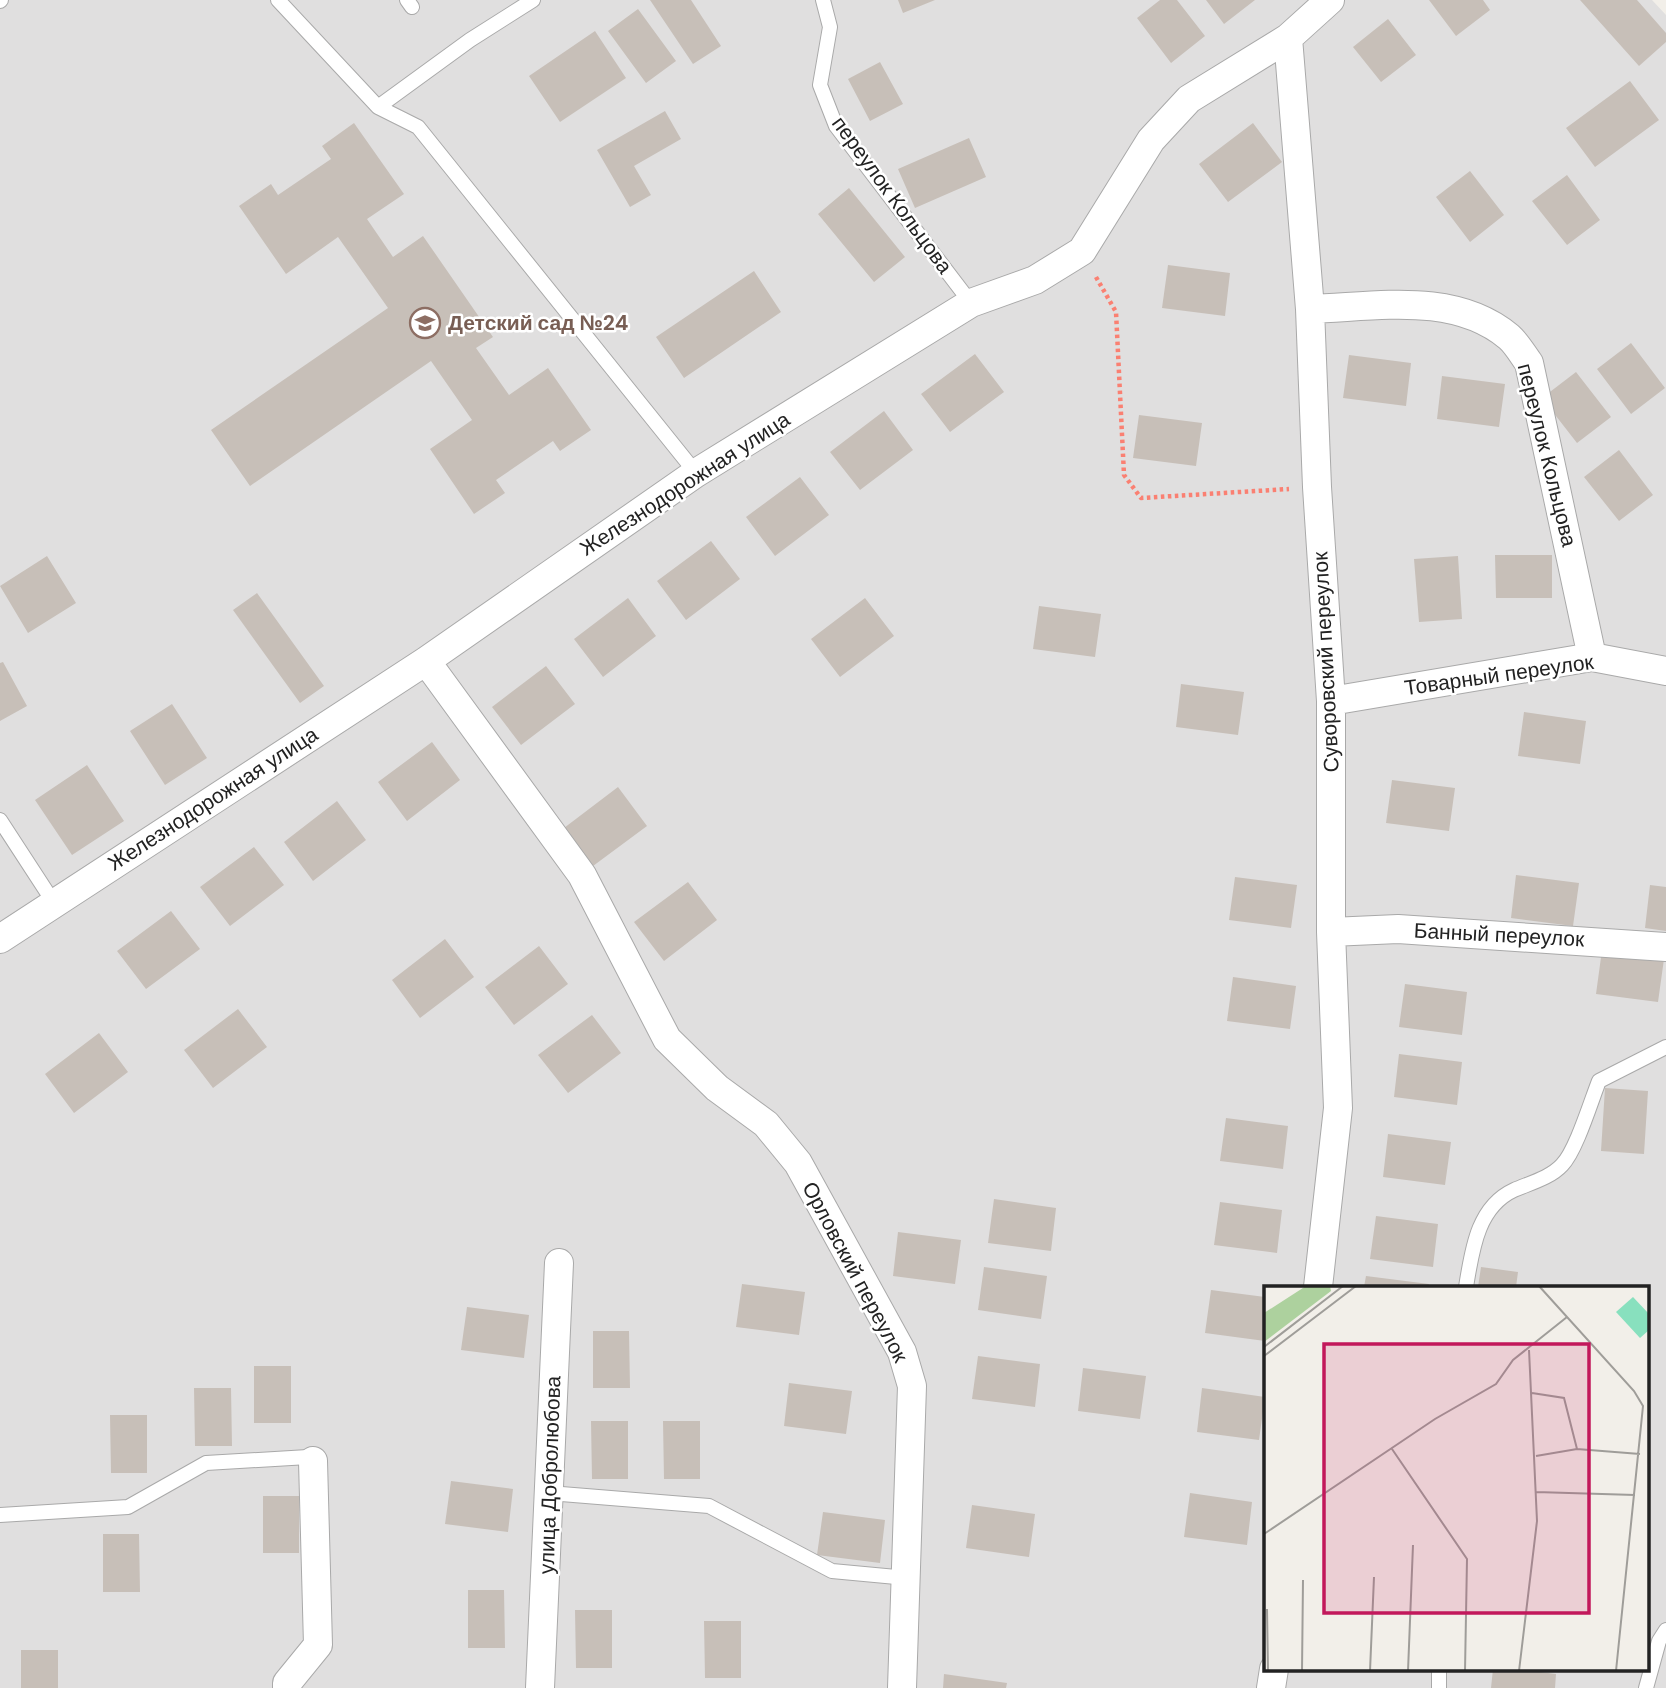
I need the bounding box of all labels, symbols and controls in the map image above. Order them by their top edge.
street label: переулок Кольцова [825,111,959,279]
school or university icon: Детский сад №24 [408,306,442,340]
place label: Детский сад №24 [448,309,628,337]
street label: переулок Кольцова [1511,360,1583,550]
street label: Железнодорожная улица [575,405,796,562]
street label: Суворовский переулок [1306,550,1346,773]
street label: Товарный переулок [1403,648,1596,702]
street label: Железнодорожная улица [103,720,324,877]
street label: Банный переулок [1413,917,1586,953]
street label: Орловский переулок [796,1177,915,1368]
inset map [1264,1286,1648,1670]
street label: улица Добролюбова [533,1375,567,1575]

